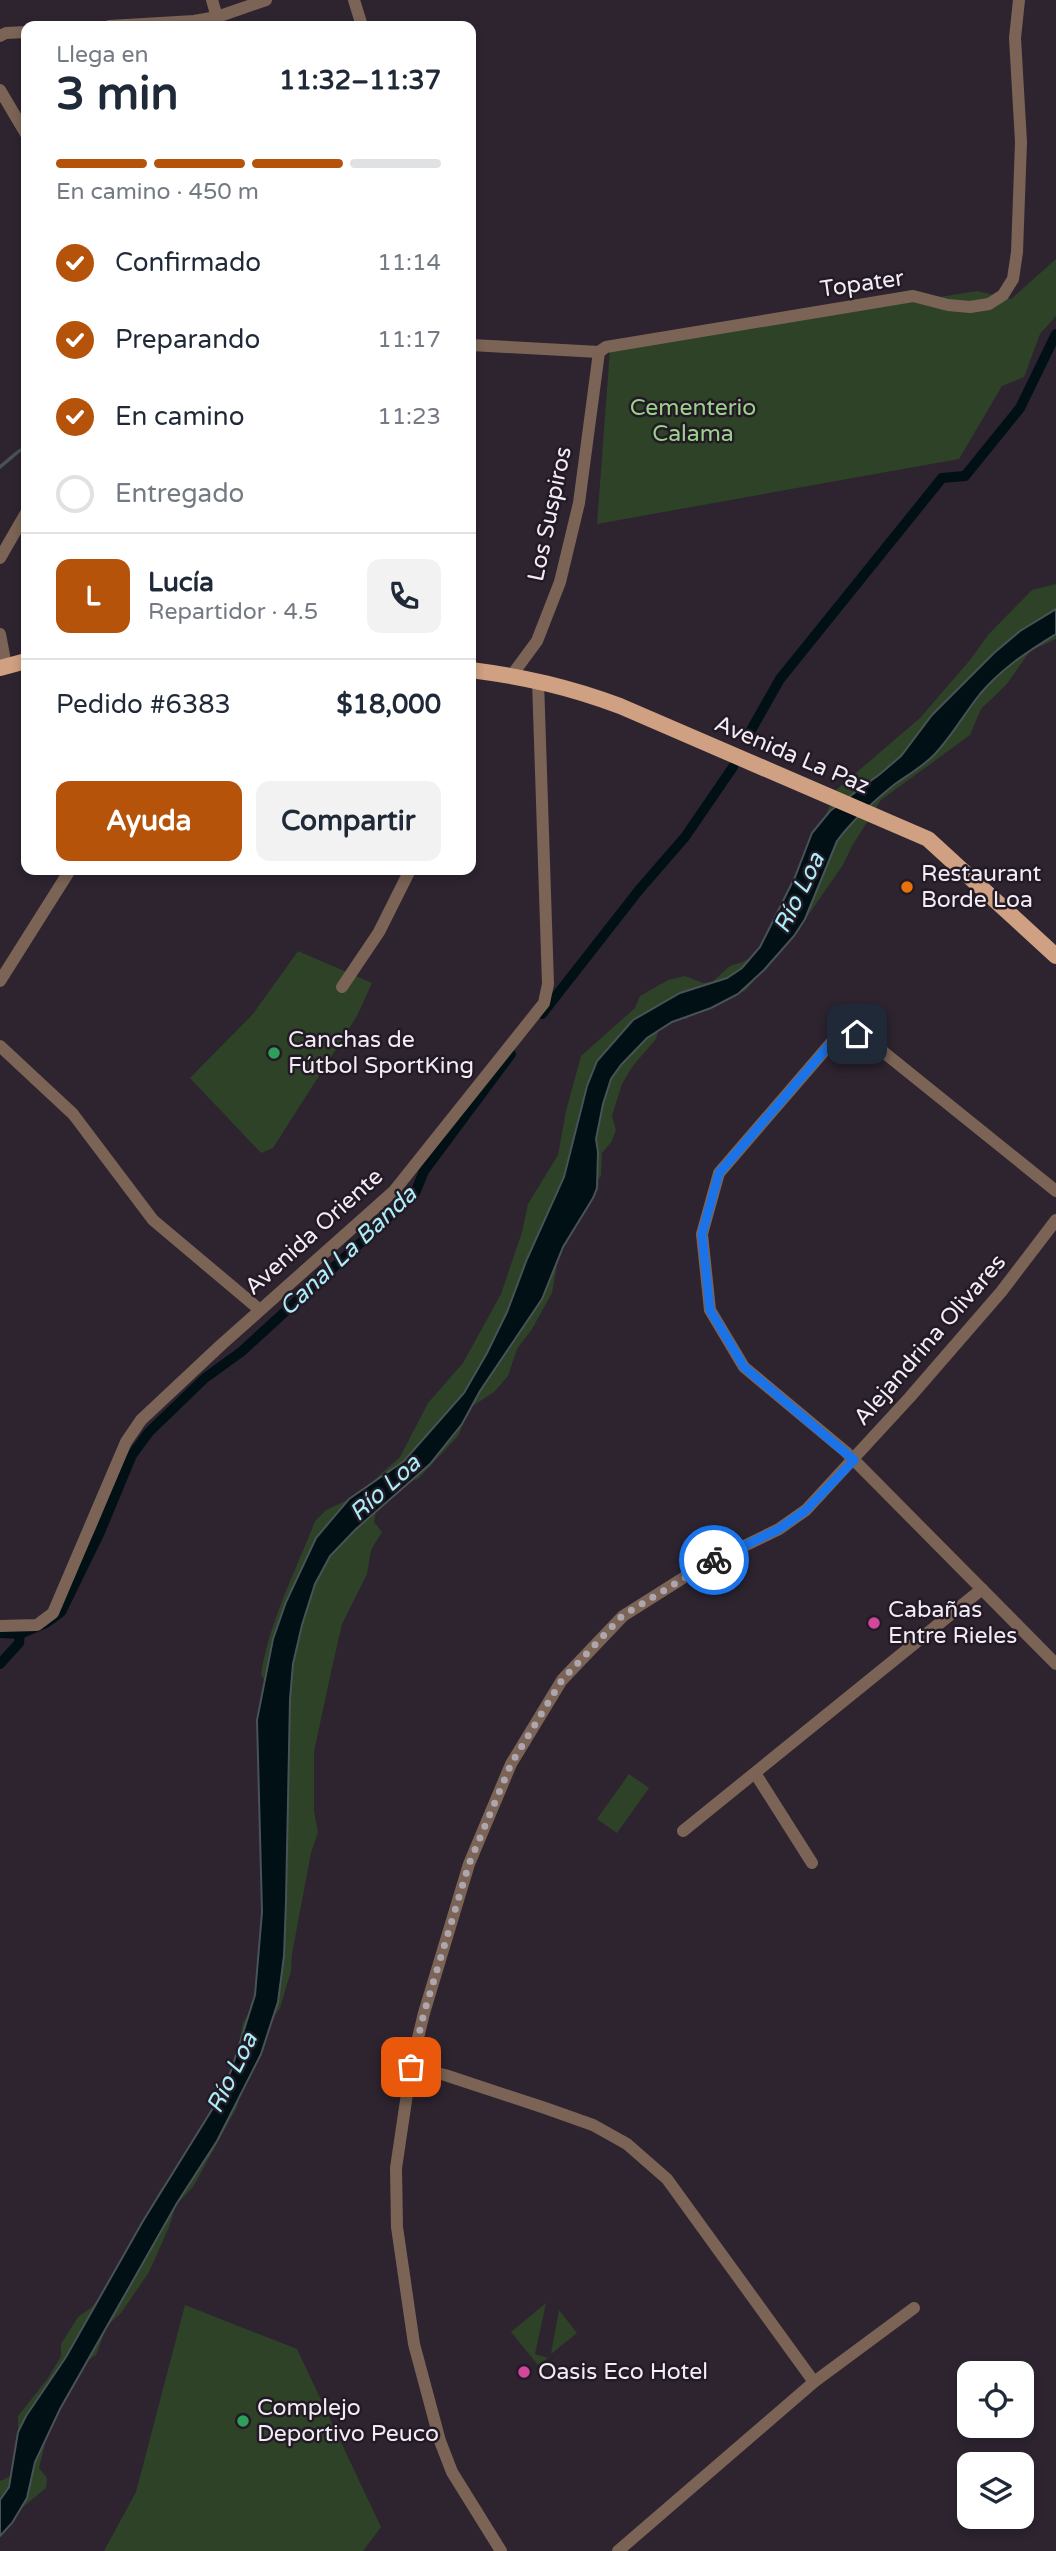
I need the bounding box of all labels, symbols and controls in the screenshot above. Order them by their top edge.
text: Llega en [56,41,148,69]
text: 11:32–11:37 [279,65,441,96]
text: 3 min [56,67,179,122]
text: En camino · 450 m [56,178,259,206]
icon: check [56,244,94,282]
text: Confirmado [115,247,261,278]
text: 11:14 [377,249,441,277]
street label: Topater [818,264,906,304]
icon: check [56,321,94,359]
text: Preparando [115,324,260,355]
text: 11:17 [377,326,441,354]
park label: Cementerio Calama [630,394,756,448]
icon: check [56,398,94,436]
text: En camino [115,401,244,432]
text: 11:23 [377,403,441,431]
street label: Los Suspiros [522,444,578,584]
text: Entregado [115,478,244,509]
button: phone [367,559,441,633]
text: Lucía [148,567,214,598]
text: L [86,581,100,612]
text: Repartidor · 4.5 [148,598,318,626]
text: Pedido #6383 [56,689,231,720]
text: $18,000 [337,689,441,720]
street label: Avenida La Paz [710,710,874,800]
button: Ayuda [56,781,242,861]
button: Compartir [256,781,441,861]
water label: Río Loa [767,848,831,938]
place label: Restaurant Borde Loa [921,860,1041,914]
marker: Restaurant Borde Loa [899,879,915,895]
pin [827,1004,887,1064]
icon: home [838,1015,876,1053]
place label: Canchas de Fútbol SportKing [288,1026,474,1080]
marker: Canchas de Fútbol SportKing [266,1045,282,1061]
street label: Avenida Oriente [239,1163,389,1301]
water label: Canal La Banda [273,1180,423,1322]
street label: Alejandrina Olivares [848,1249,1012,1431]
water label: Río Loa [343,1448,427,1527]
courier [679,1525,749,1595]
icon: bike [695,1541,733,1579]
place label: Cabañas Entre Rieles [888,1596,1017,1650]
marker: Cabañas Entre Rieles [866,1615,882,1631]
water label: Río Loa [200,2028,264,2118]
pin [381,2037,441,2097]
icon: bag [392,2048,430,2086]
place label: Oasis Eco Hotel [538,2358,708,2386]
map controls [957,2361,1034,2529]
button: locate [957,2361,1034,2438]
marker: Oasis Eco Hotel [516,2364,532,2380]
place label: Complejo Deportivo Peuco [257,2394,439,2448]
marker: Complejo Deportivo Peuco [235,2413,251,2429]
button: layers [957,2452,1034,2529]

